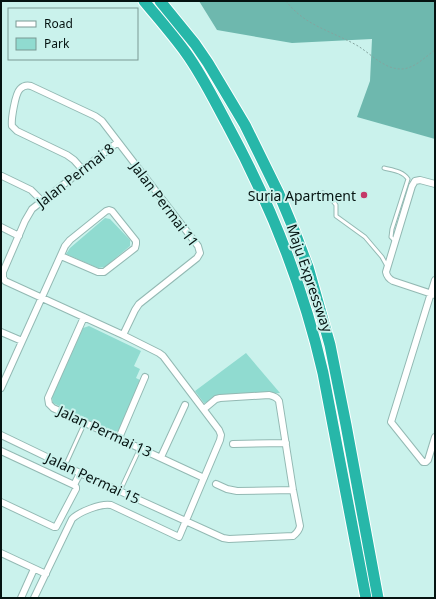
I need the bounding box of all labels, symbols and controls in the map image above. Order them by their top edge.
legend [8,8,138,60]
text: Road [44,15,73,32]
text: Park [44,35,70,52]
street label: Jalan Permai 8 [31,139,118,213]
street label: Jalan Permai 11 [126,156,203,250]
place label: Suria Apartment [248,186,356,205]
marker: Suria Apartment [359,190,369,200]
street label: Maju Expressway [283,221,338,335]
street label: Jalan Permai 13 [53,400,155,461]
street label: Jalan Permai 15 [41,447,143,508]

